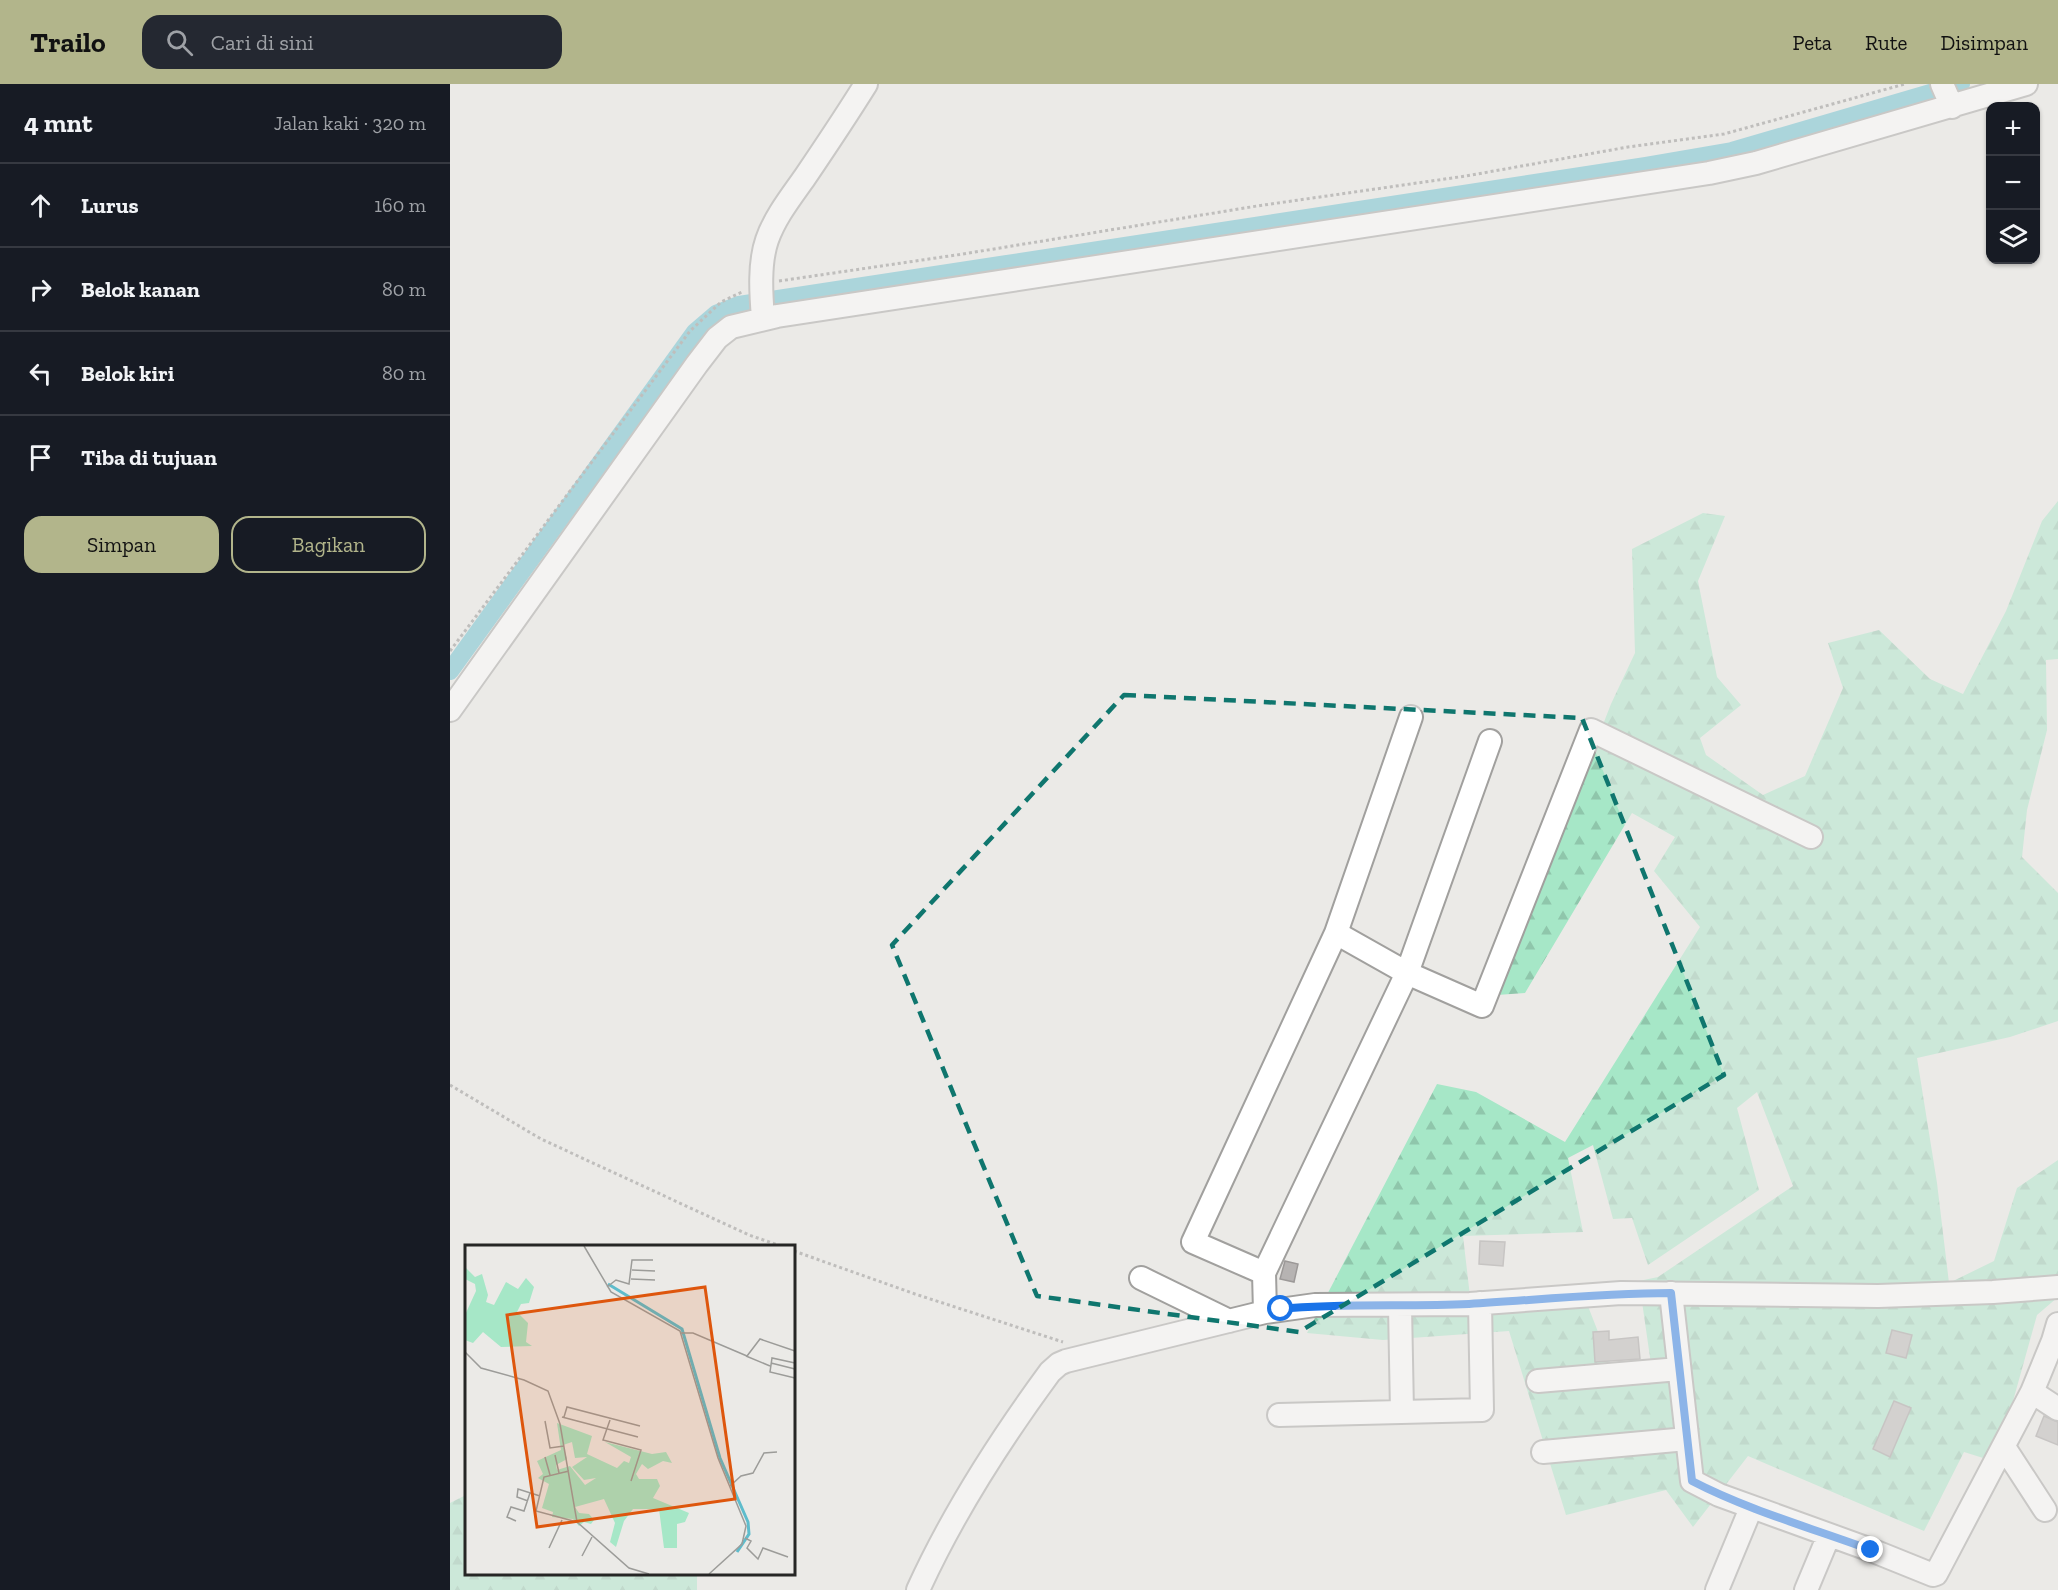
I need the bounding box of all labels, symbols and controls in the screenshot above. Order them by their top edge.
search box [142,15,562,69]
text: Trailo [30,26,106,59]
icon: search [163,26,196,59]
text: Cari di sini [211,29,314,56]
text: Peta [1793,30,1832,55]
text: Rute [1865,30,1907,55]
text: Disimpan [1940,30,2028,55]
map controls [1986,102,2040,264]
button: + [1986,102,2040,156]
text: 4 mnt [24,107,92,139]
text: Jalan kaki · 320 m [274,111,426,135]
button: − [1986,156,2040,210]
icon: ahead [24,189,57,222]
text: Lurus [81,192,139,219]
text: 160 m [374,193,426,217]
button: layers [1986,210,2040,264]
icon: right [24,273,57,306]
text: Belok kanan [81,276,200,303]
text: 80 m [382,277,426,301]
icon: left [24,357,57,390]
text: Belok kiri [81,360,174,387]
text: 80 m [382,361,426,385]
icon: arrive [24,441,57,474]
text: Tiba di tujuan [81,444,217,471]
button: Simpan [24,516,219,573]
button: Bagikan [231,516,426,573]
inset map [465,1245,795,1575]
route start [1267,1295,1293,1321]
route end [1857,1536,1883,1562]

